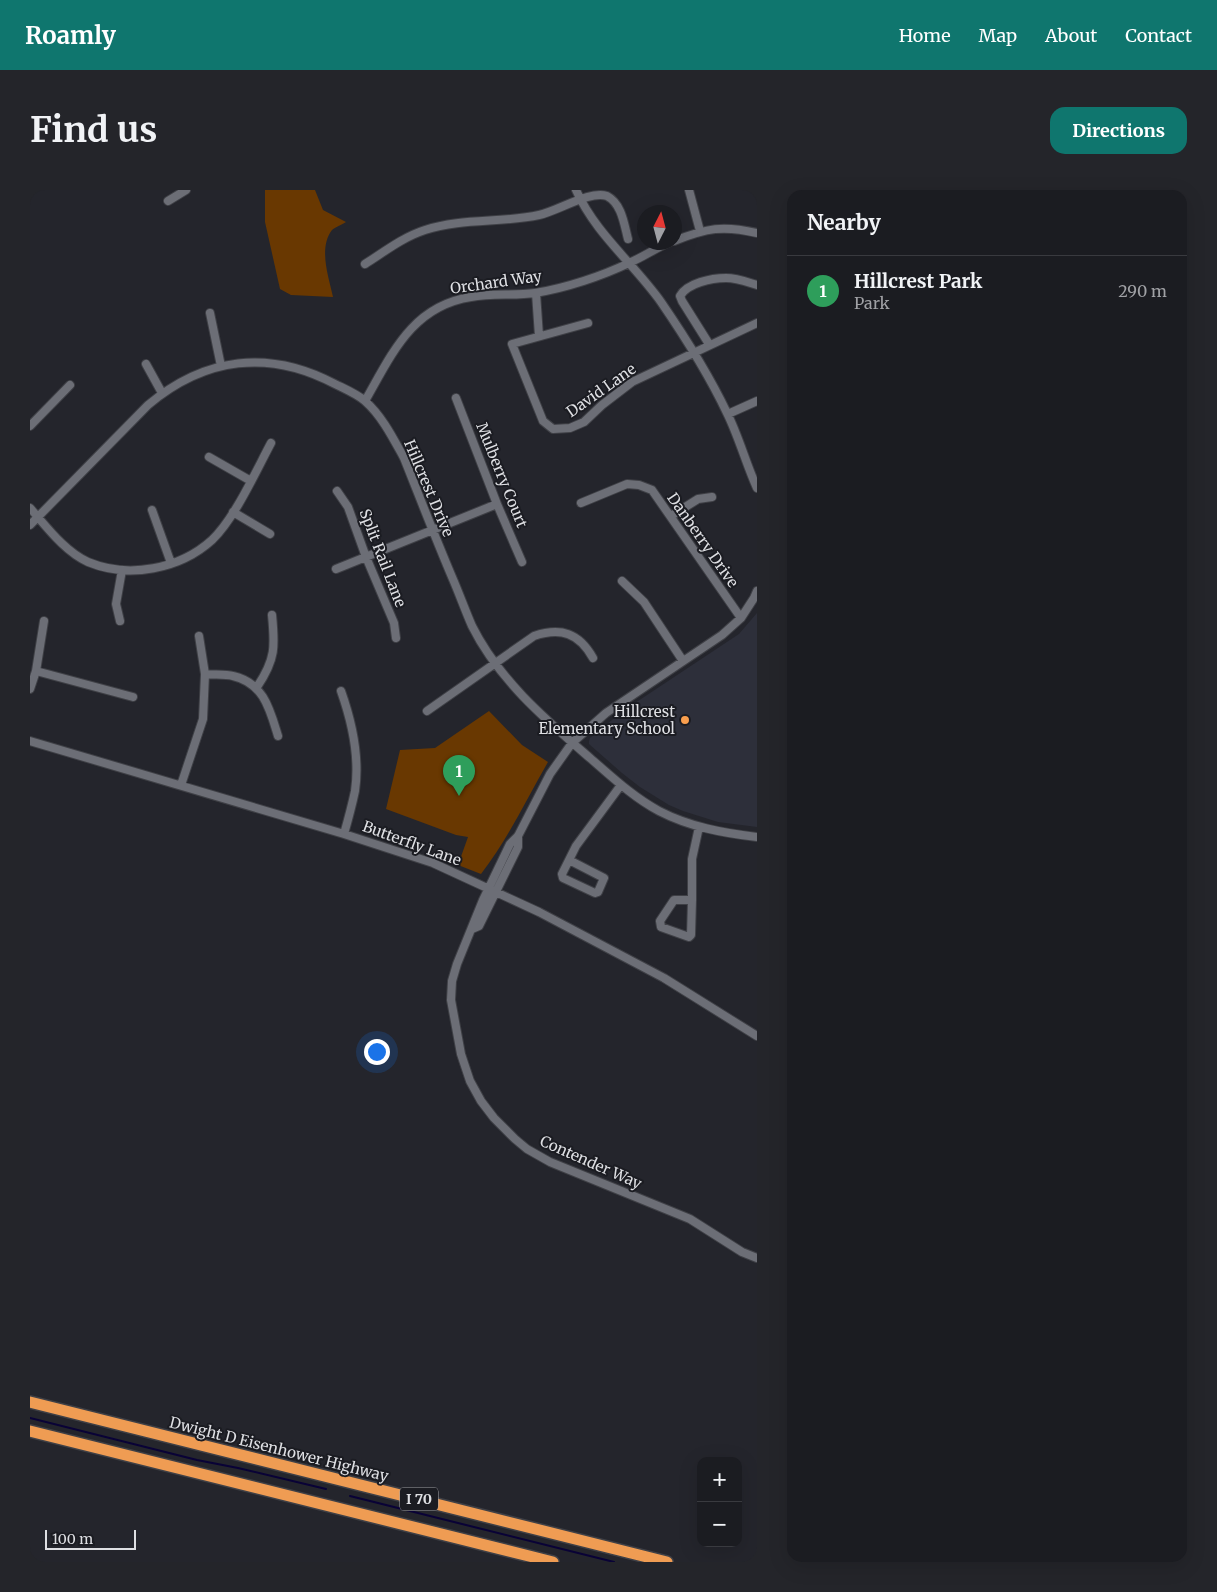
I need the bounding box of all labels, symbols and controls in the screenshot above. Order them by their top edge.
text: Roamly [25,20,116,51]
text: Home [899,24,951,47]
text: Map [979,24,1017,47]
text: About [1045,24,1097,47]
text: Contact [1125,24,1192,47]
button: Directions [1050,107,1187,154]
text: Find us [30,108,157,152]
north arrow [637,205,682,250]
text: Nearby [807,209,881,236]
street label: Orchard Way [449,266,543,298]
text: Hillcrest Park [854,269,982,293]
text: 1 [819,281,827,301]
text: 290 m [1118,281,1167,301]
text: Park [854,293,890,313]
street label: David Lane [563,359,640,421]
street label: Mulberry Court [472,420,532,531]
street label: Hillcrest Drive [400,437,458,540]
street label: Danberry Drive [663,489,743,591]
street label: Split Rail Lane [356,506,411,610]
place label: Hillcrest Elementary School [538,702,675,738]
marker: Hillcrest Elementary School [679,714,691,726]
pin: 1 [443,755,475,796]
street label: Butterfly Lane [360,816,464,870]
your location [364,1039,390,1065]
street label: Contender Way [537,1131,645,1193]
street label: Dwight D Eisenhower Highway [167,1413,391,1486]
map controls [697,1457,742,1547]
button: + [697,1457,742,1502]
road number: I 70 [400,1488,438,1510]
button: − [697,1502,742,1547]
scale bar [45,1527,136,1550]
text: 100 m [52,1530,93,1548]

